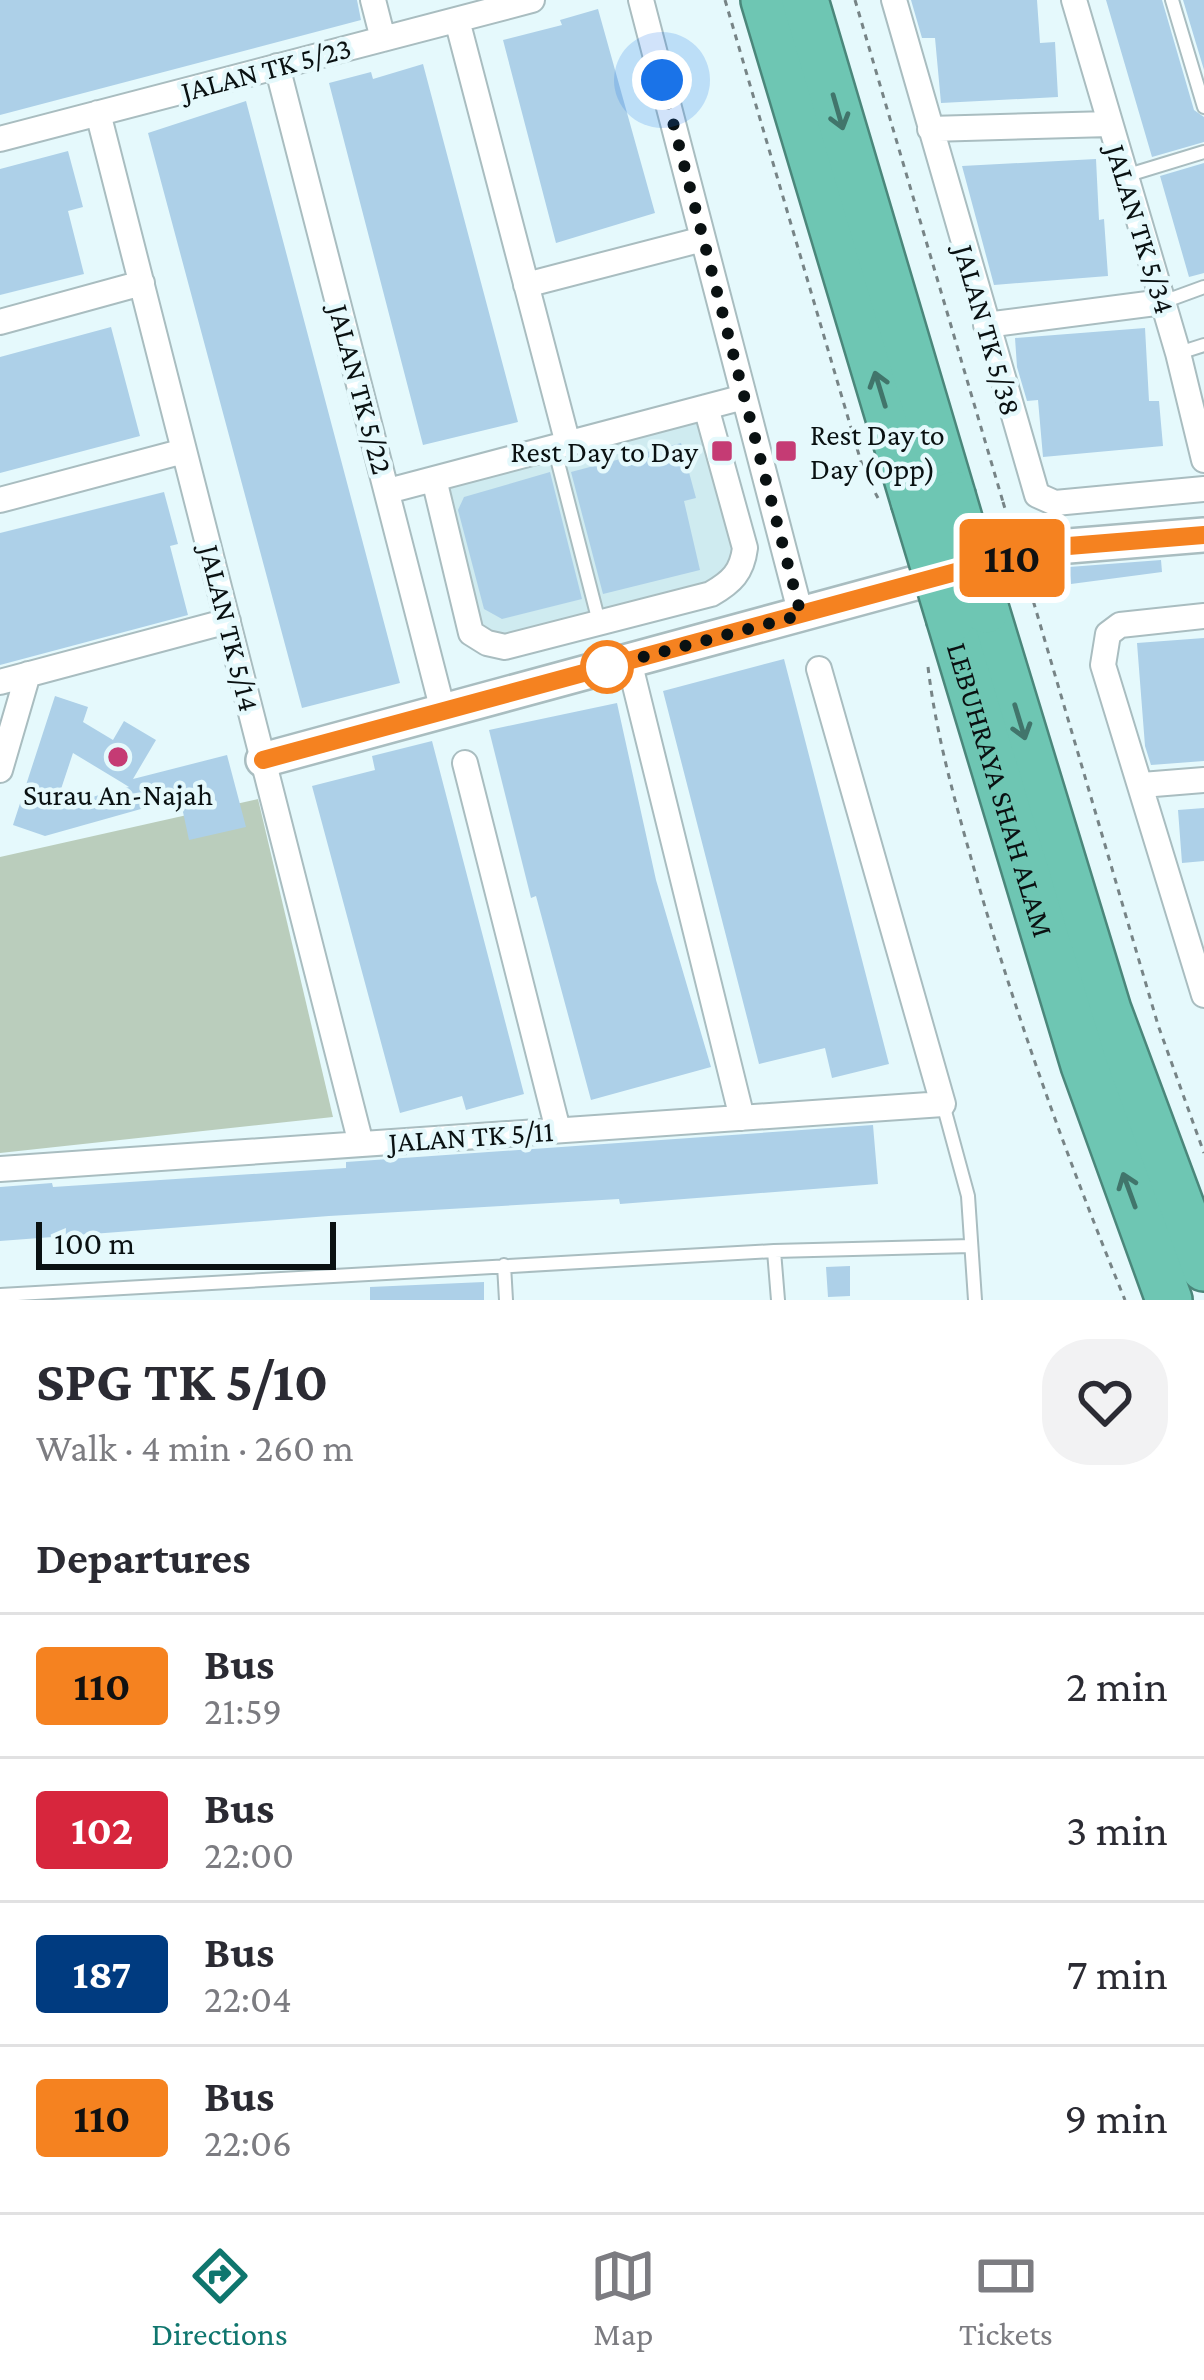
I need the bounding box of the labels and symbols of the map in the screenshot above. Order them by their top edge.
street label: JALAN TK 5/23 [174,30,355,108]
your location [632,50,692,110]
one-way arrow [828,92,850,130]
street label: JALAN TK 5/34 [1099,137,1182,318]
street label: JALAN TK 5/38 [947,238,1028,419]
street label: JALAN TK 5/22 [322,298,400,478]
one-way arrow [868,371,890,409]
place label: Rest Day to Day (Opp) [810,418,945,486]
place label: Rest Day to Day [510,435,698,469]
marker: Rest Day to Day [709,438,735,464]
marker: Rest Day to Day (Opp) [773,438,799,464]
line badge: 110 [943,519,1081,597]
street label: JALAN TK 5/14 [193,538,267,715]
street label: LEBUHRAYA SHAH ALAM [941,638,1061,941]
unlabelled marker [582,642,632,692]
one-way arrow [1010,702,1032,740]
marker: Surau An-Najah [105,744,131,770]
place label: Surau An-Najah [23,778,213,812]
street label: JALAN TK 5/11 [384,1114,555,1158]
one-way arrow [1117,1172,1138,1209]
scale bar [36,1216,336,1269]

